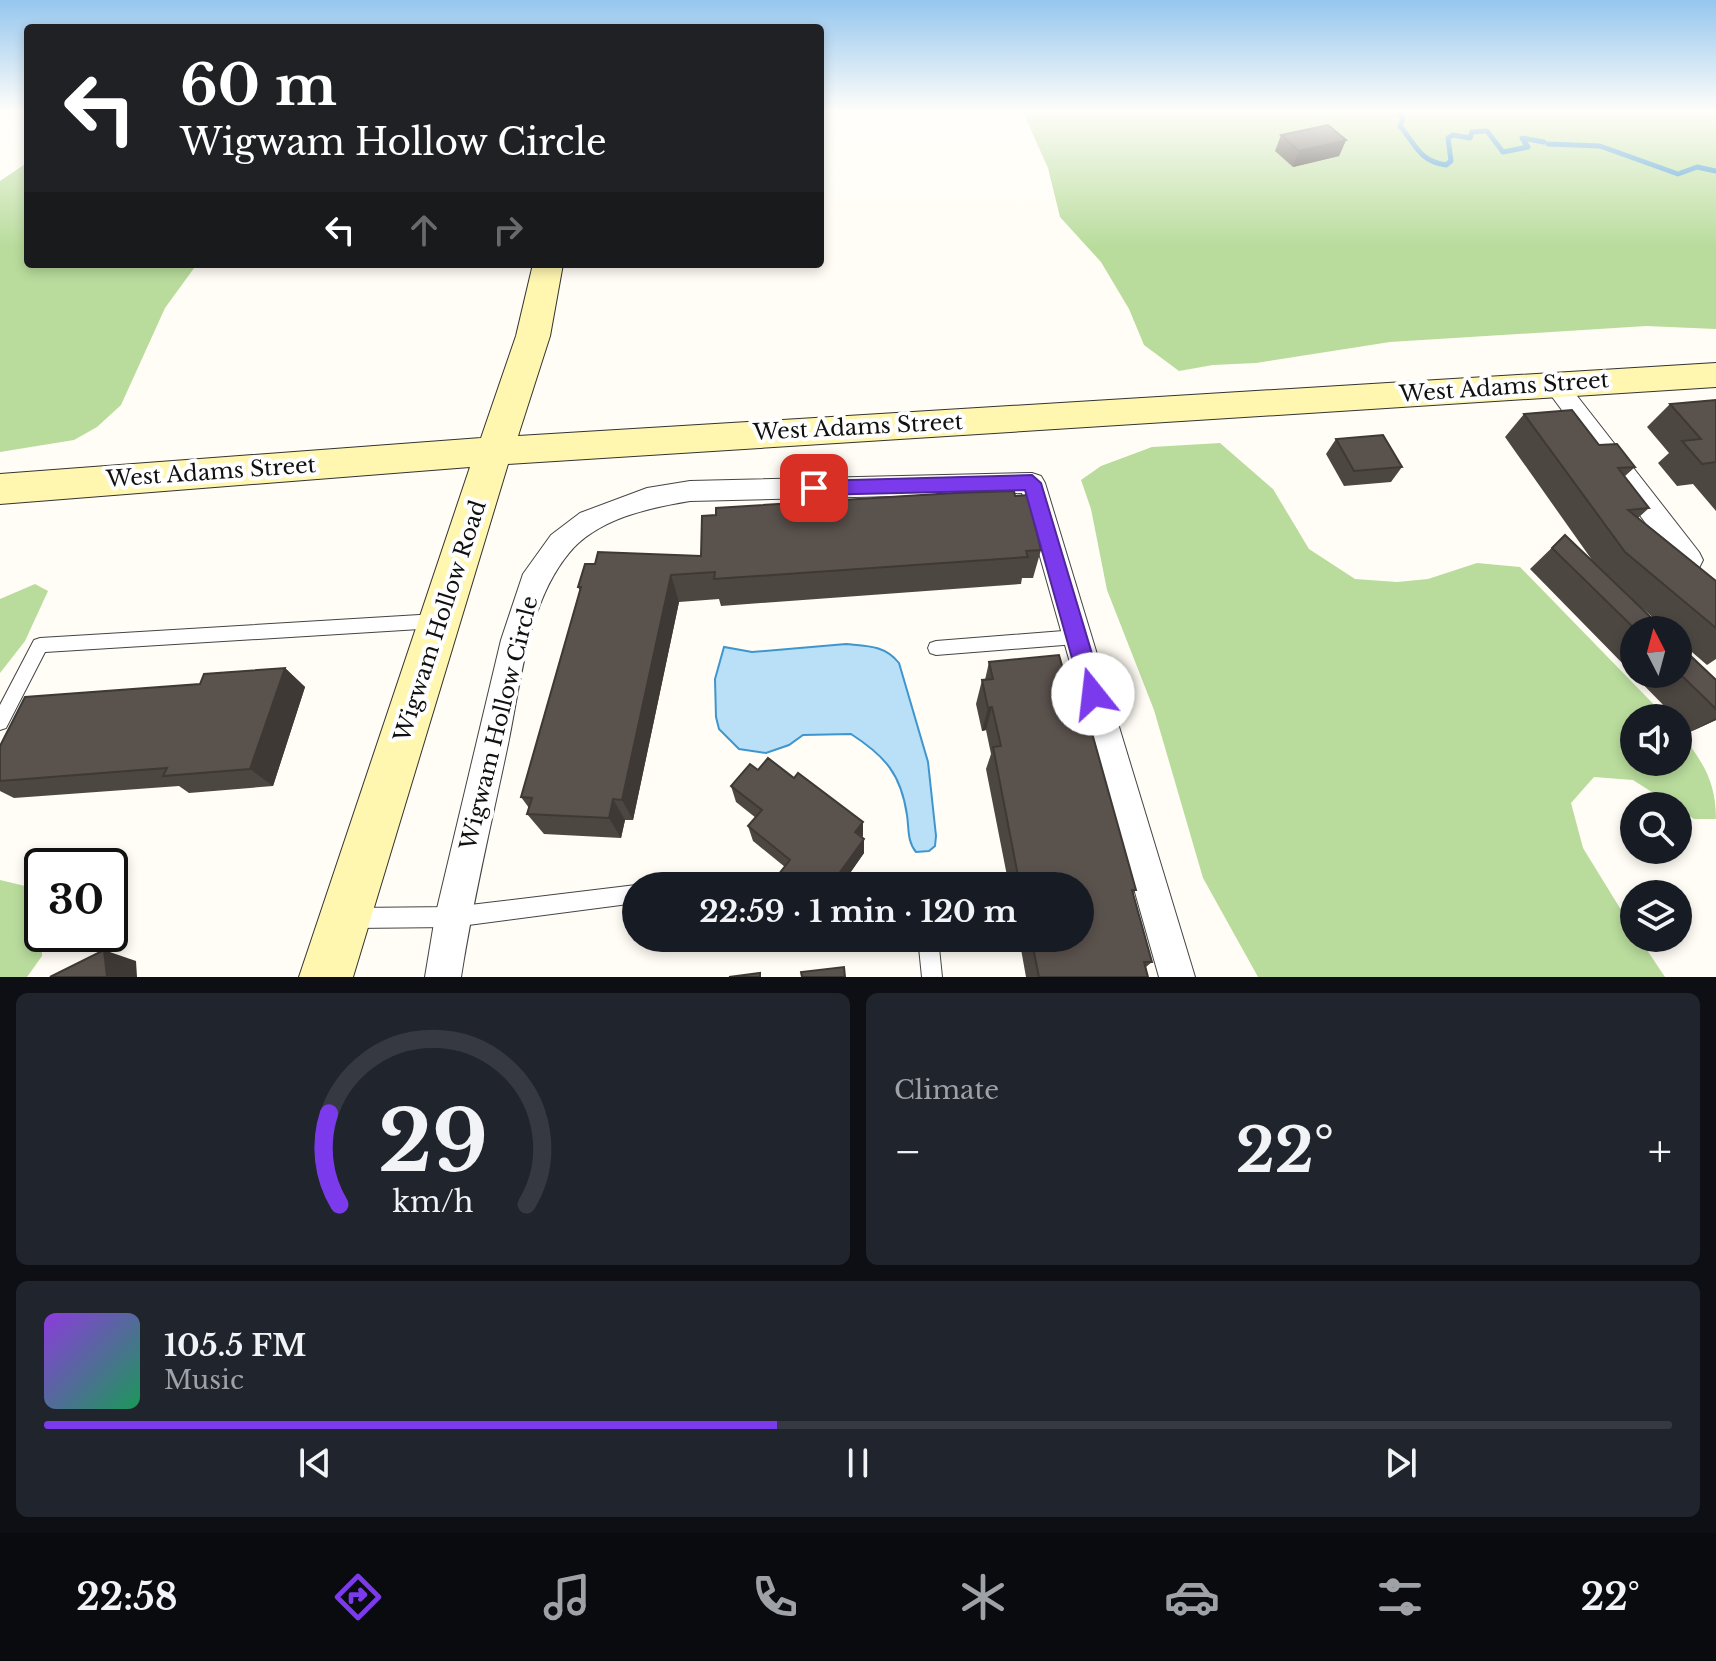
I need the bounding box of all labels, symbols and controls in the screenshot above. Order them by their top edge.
text: 60 m [180,51,337,120]
icon: left [48,56,152,160]
text: Wigwam Hollow Circle [180,120,607,165]
icon: left [318,208,362,252]
icon: ahead [402,208,446,252]
icon: right [486,208,530,252]
street label: West Adams Street [1397,366,1611,408]
street label: West Adams Street [751,408,964,446]
street label: West Adams Street [104,451,318,493]
pin [780,454,848,522]
icon: arrive [792,466,836,510]
street label: Wigwam Hollow Road [388,497,492,746]
street label: Wigwam Hollow Circle [454,593,544,854]
north arrow [1620,616,1692,688]
map controls [1620,616,1692,952]
position arrow [1051,652,1135,736]
button: sound [1620,704,1692,776]
button: search [1620,792,1692,864]
speed limit sign: 30 [24,848,128,952]
button: layers [1620,880,1692,952]
text: 22:59 · 1 min · 120 m [699,893,1017,930]
text: Climate [894,1074,999,1106]
text: 29 [378,1090,488,1193]
text: 22° [1236,1114,1334,1188]
text: − [894,1124,922,1179]
text: + [1648,1124,1672,1179]
text: km/h [392,1184,474,1220]
text: 105.5 FM [164,1327,306,1364]
text: Music [164,1364,244,1396]
icon: previous [293,1441,337,1485]
icon: pause [836,1441,880,1485]
icon: next [1379,1441,1423,1485]
icon: directions [330,1569,386,1625]
icon: music [539,1569,595,1625]
icon: phone [747,1569,803,1625]
icon: climate [955,1569,1011,1625]
icon: car [1164,1569,1220,1625]
icon: filters [1372,1569,1428,1625]
text: 22:58 [76,1575,178,1620]
text: 22° [1581,1575,1640,1620]

